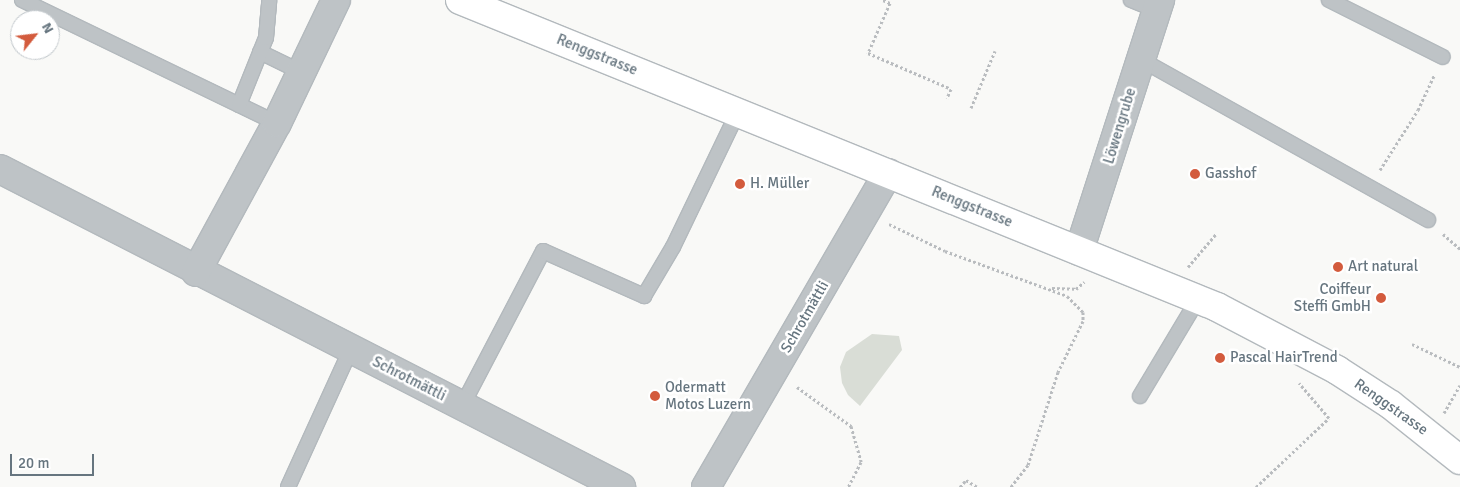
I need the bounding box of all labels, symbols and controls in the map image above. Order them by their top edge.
north arrow [10,10,60,60]
text: N [38,20,57,36]
street label: Renggstrasse [554,31,640,79]
street label: Löwengrube [1100,86,1140,166]
place label: Gasshof [1205,165,1256,183]
marker: Gasshof [1189,168,1201,180]
place label: H. Müller [750,175,809,193]
marker: H. Müller [734,178,746,190]
street label: Renggstrasse [929,183,1015,231]
place label: Art natural [1348,258,1418,276]
marker: Art natural [1332,261,1344,273]
street label: Schrotmättli [777,278,833,356]
place label: Coiffeur Steffi GmbH [1294,280,1371,315]
marker: Coiffeur Steffi GmbH [1375,292,1387,304]
place label: Pascal HairTrend [1230,349,1338,367]
marker: Pascal HairTrend [1214,352,1226,364]
street label: Schrotmättli [369,353,449,405]
street label: Renggstrasse [1351,375,1431,439]
place label: Odermatt Motos Luzern [665,378,751,413]
marker: Odermatt Motos Luzern [649,390,661,402]
scale bar [12,444,96,476]
text: 20 m [18,454,49,472]

